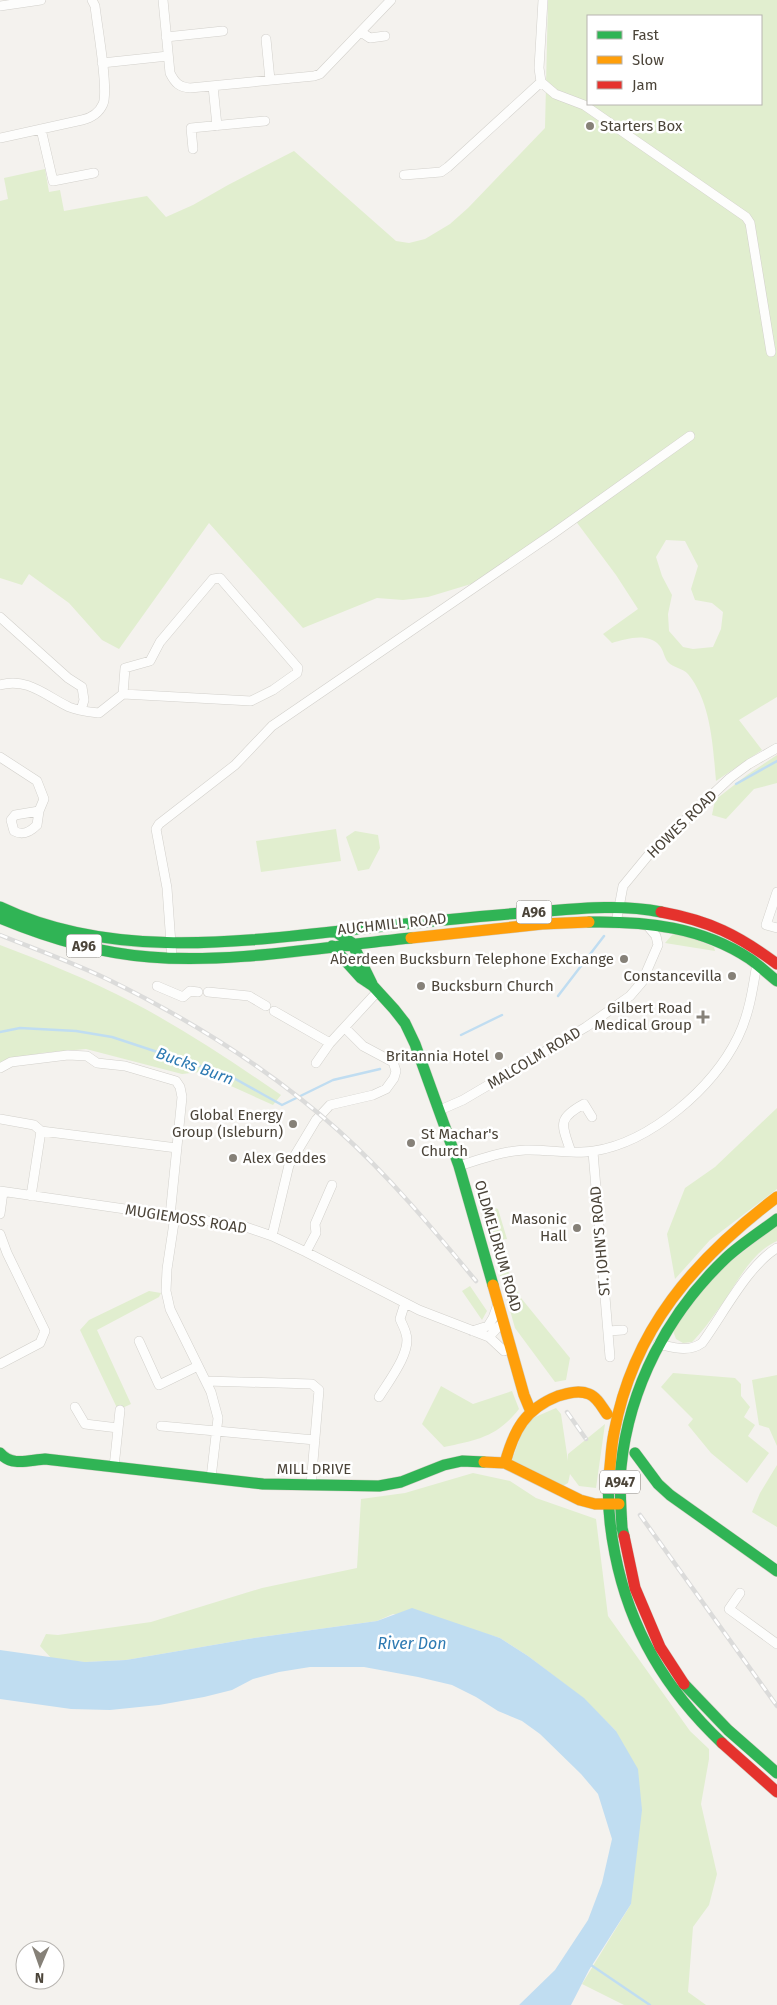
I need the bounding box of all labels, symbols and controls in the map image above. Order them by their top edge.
legend [587,15,762,105]
text: Fast [632,26,659,44]
text: Slow [632,51,664,69]
text: Jam [632,76,658,94]
place label: Starters Box [600,117,683,135]
marker: Starters Box [584,120,596,132]
street label: HOWES ROAD [643,786,721,862]
road number: A96 [516,900,552,924]
street label: AUCHMILL ROAD [337,909,447,939]
road number: A96 [66,934,102,958]
place label: Aberdeen Bucksburn Telephone Exchange [330,950,614,968]
marker: Aberdeen Bucksburn Telephone Exchange [618,953,630,965]
place label: Constancevilla [624,967,722,985]
marker: Constancevilla [726,970,738,982]
place label: Bucksburn Church [431,977,554,995]
marker: Bucksburn Church [415,980,427,992]
place label: Gilbert Road Medical Group [594,999,692,1034]
marker: Gilbert Road Medical Group [696,1010,710,1024]
street label: MALCOLM ROAD [484,1023,584,1093]
water label: Bucks Burn [154,1043,236,1089]
place label: Britannia Hotel [386,1047,490,1065]
marker: Britannia Hotel [493,1050,505,1062]
place label: Global Energy Group (Isleburn) [172,1106,284,1141]
marker: Global Energy Group (Isleburn) [287,1118,299,1130]
place label: St Machar's Church [421,1125,499,1160]
marker: St Machar's Church [405,1137,417,1149]
place label: Alex Geddes [243,1149,326,1167]
marker: Alex Geddes [227,1152,239,1164]
street label: OLDMELDRUM ROAD [471,1178,525,1314]
street label: ST. JOHN'S ROAD [586,1185,614,1297]
street label: MUGIEMOSS ROAD [124,1200,248,1238]
place label: Masonic Hall [511,1210,568,1245]
marker: Masonic Hall [571,1222,583,1234]
street label: MILL DRIVE [277,1460,351,1478]
road number: A947 [600,1470,640,1494]
water label: River Don [377,1634,447,1653]
north arrow [15,1940,65,1990]
text: N [35,1969,45,1986]

